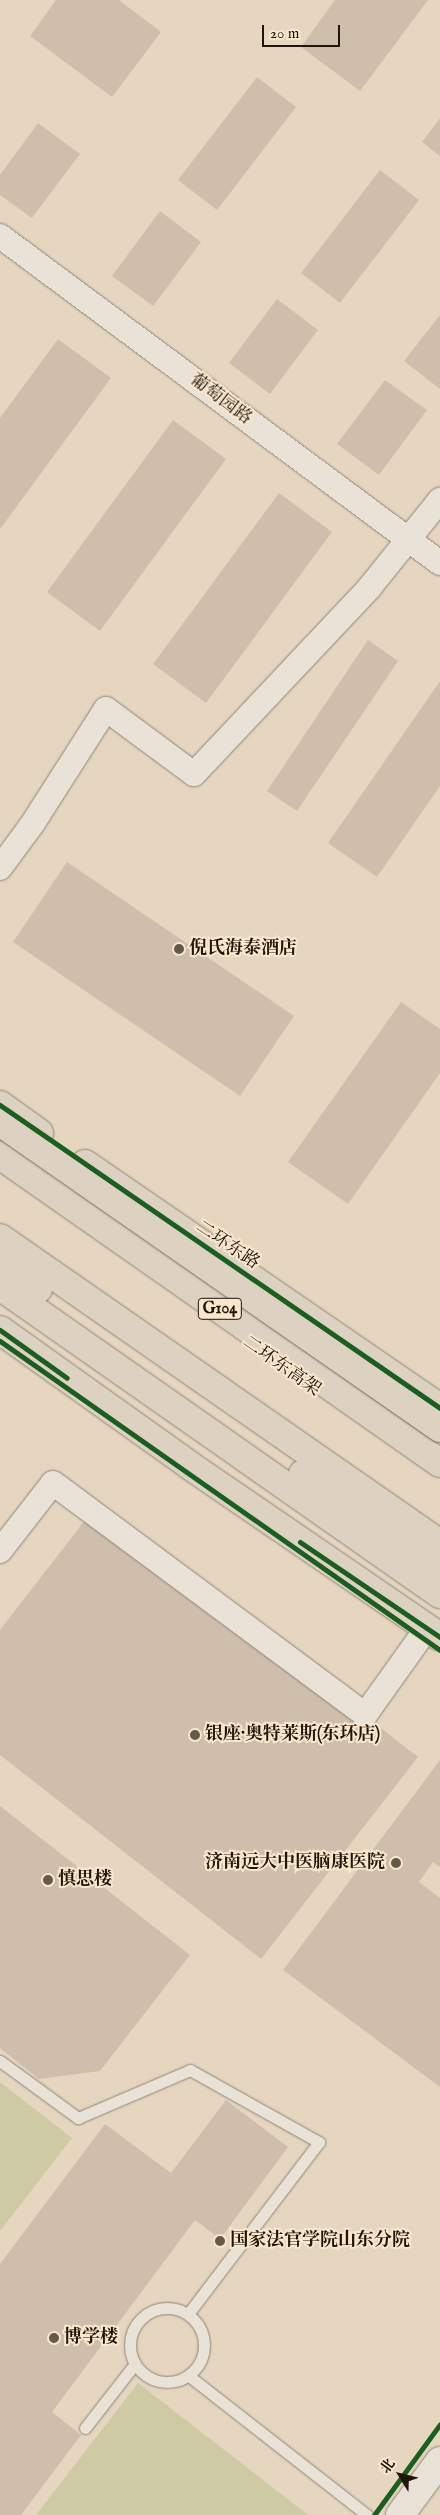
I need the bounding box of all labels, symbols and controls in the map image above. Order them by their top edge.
scale bar [265,15,342,47]
text: 20 m [270,24,299,43]
street label: 葡萄园路 [185,370,255,430]
place label: 倪氏海泰酒店 [189,938,297,960]
marker: 倪氏海泰酒店 [173,943,185,955]
street label: 二环东路 [191,1217,263,1275]
road number: G104 [198,1296,242,1322]
street label: 二环东高架 [238,1332,324,1402]
place label: 银座·奥特莱斯(东环店) [205,1724,380,1746]
marker: 银座·奥特莱斯(东环店) [189,1729,201,1741]
place label: 济南远大中医脑康医院 [205,1852,385,1874]
marker: 济南远大中医脑康医院 [389,1856,403,1870]
place label: 慎思楼 [58,1869,112,1891]
marker: 慎思楼 [42,1874,54,1886]
place label: 国家法官学院山东分院 [230,2230,410,2252]
marker: 国家法官学院山东分院 [214,2235,226,2247]
place label: 博学楼 [64,2327,118,2349]
marker: 博学楼 [48,2332,60,2344]
north arrow [375,2450,425,2500]
text: 北 [376,2455,399,2477]

